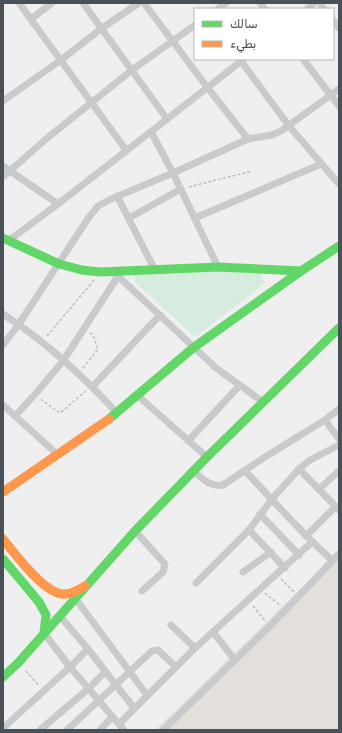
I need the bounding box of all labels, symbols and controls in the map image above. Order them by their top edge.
legend [194,8,334,60]
text: سالك [230,17,258,31]
text: بطيء [230,37,256,53]

